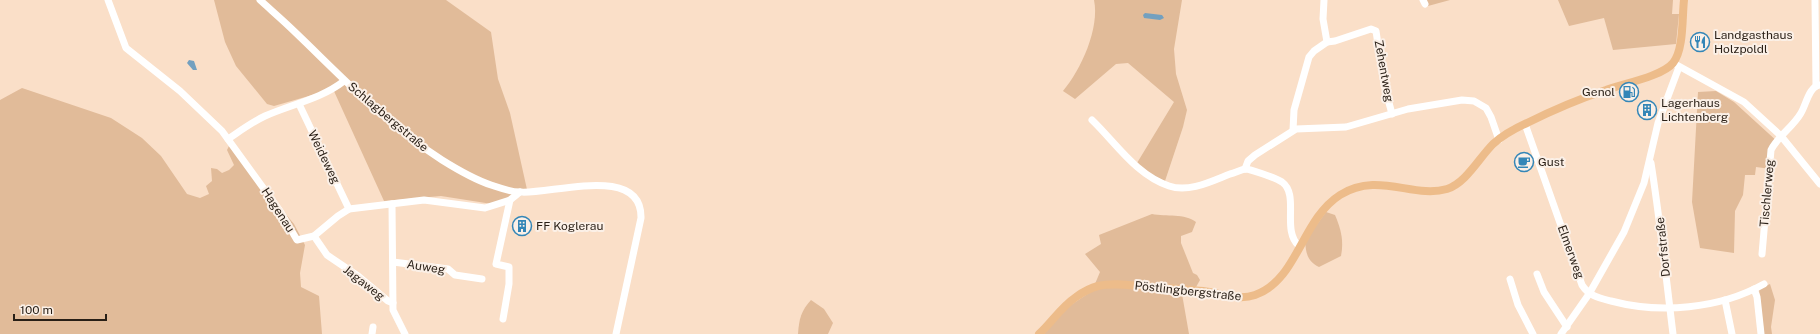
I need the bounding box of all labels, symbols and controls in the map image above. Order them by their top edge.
place label: Landgasthaus Holzpoldl [1714,28,1792,56]
restaurant icon: Landgasthaus Holzpoldl [1689,31,1711,53]
street label: Zehentweg [1372,39,1396,103]
street label: Schlagbergstraße [345,79,431,155]
fuel station icon: Genol [1618,81,1640,103]
place label: Genol [1582,85,1615,99]
place label: Lagerhaus Lichtenberg [1661,96,1728,124]
building icon: Lagerhaus Lichtenberg [1636,99,1658,121]
street label: Weideweg [305,128,343,186]
cafe icon: Gust [1513,151,1535,173]
place label: Gust [1538,155,1565,169]
street label: Tischlerweg [1757,159,1777,227]
street label: Hagenau [258,185,298,235]
building icon: FF Koglerau [511,215,533,237]
street label: Dorfstraße [1653,216,1673,278]
place label: FF Koglerau [536,219,603,233]
street label: Elmerweg [1555,223,1587,281]
street label: Auweg [406,257,446,277]
street label: Jagaweg [341,263,387,303]
street label: Pöstlingbergstraße [1134,278,1242,304]
scale bar [14,296,106,322]
text: 100 m [20,303,53,317]

